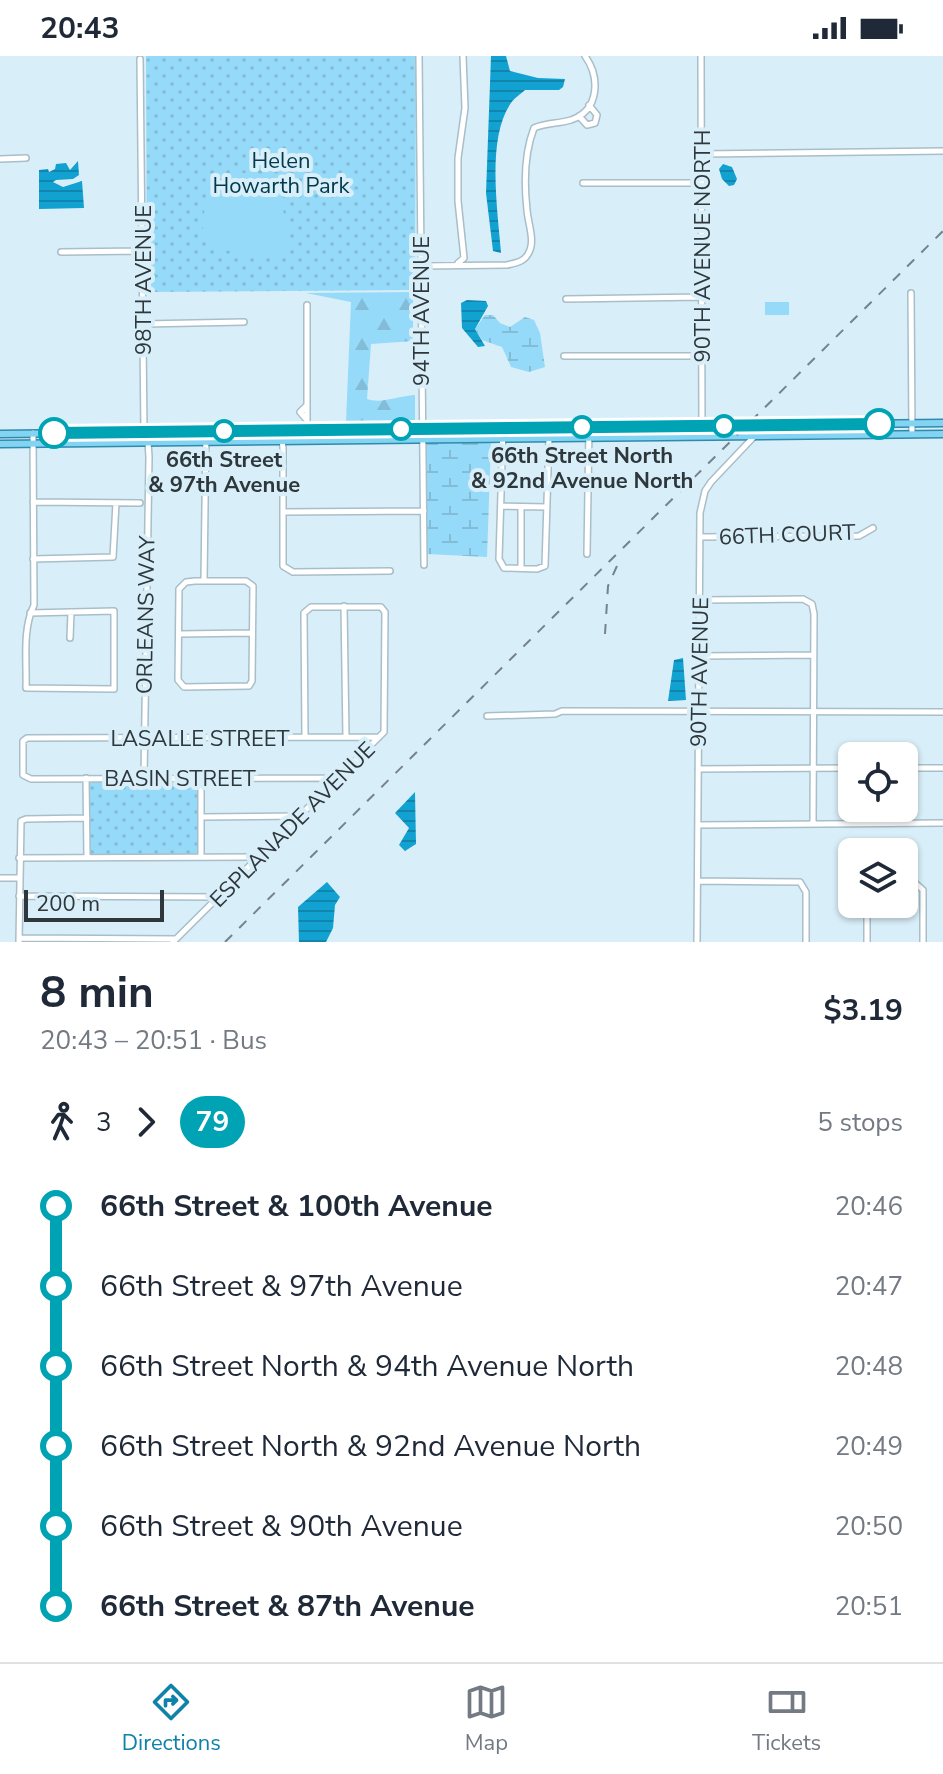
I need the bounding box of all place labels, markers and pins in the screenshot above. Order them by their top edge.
unlabelled marker [864,409,894,439]
unlabelled marker [713,415,735,437]
marker: 66th Street North & 92nd Avenue North [571,416,593,438]
unlabelled marker [39,418,69,448]
unlabelled marker [390,418,412,440]
marker: 66th Street & 97th Avenue [213,420,235,442]
place label: 66th Street North & 92nd Avenue North [471,441,693,496]
place label: 66th Street & 97th Avenue [148,445,300,500]

